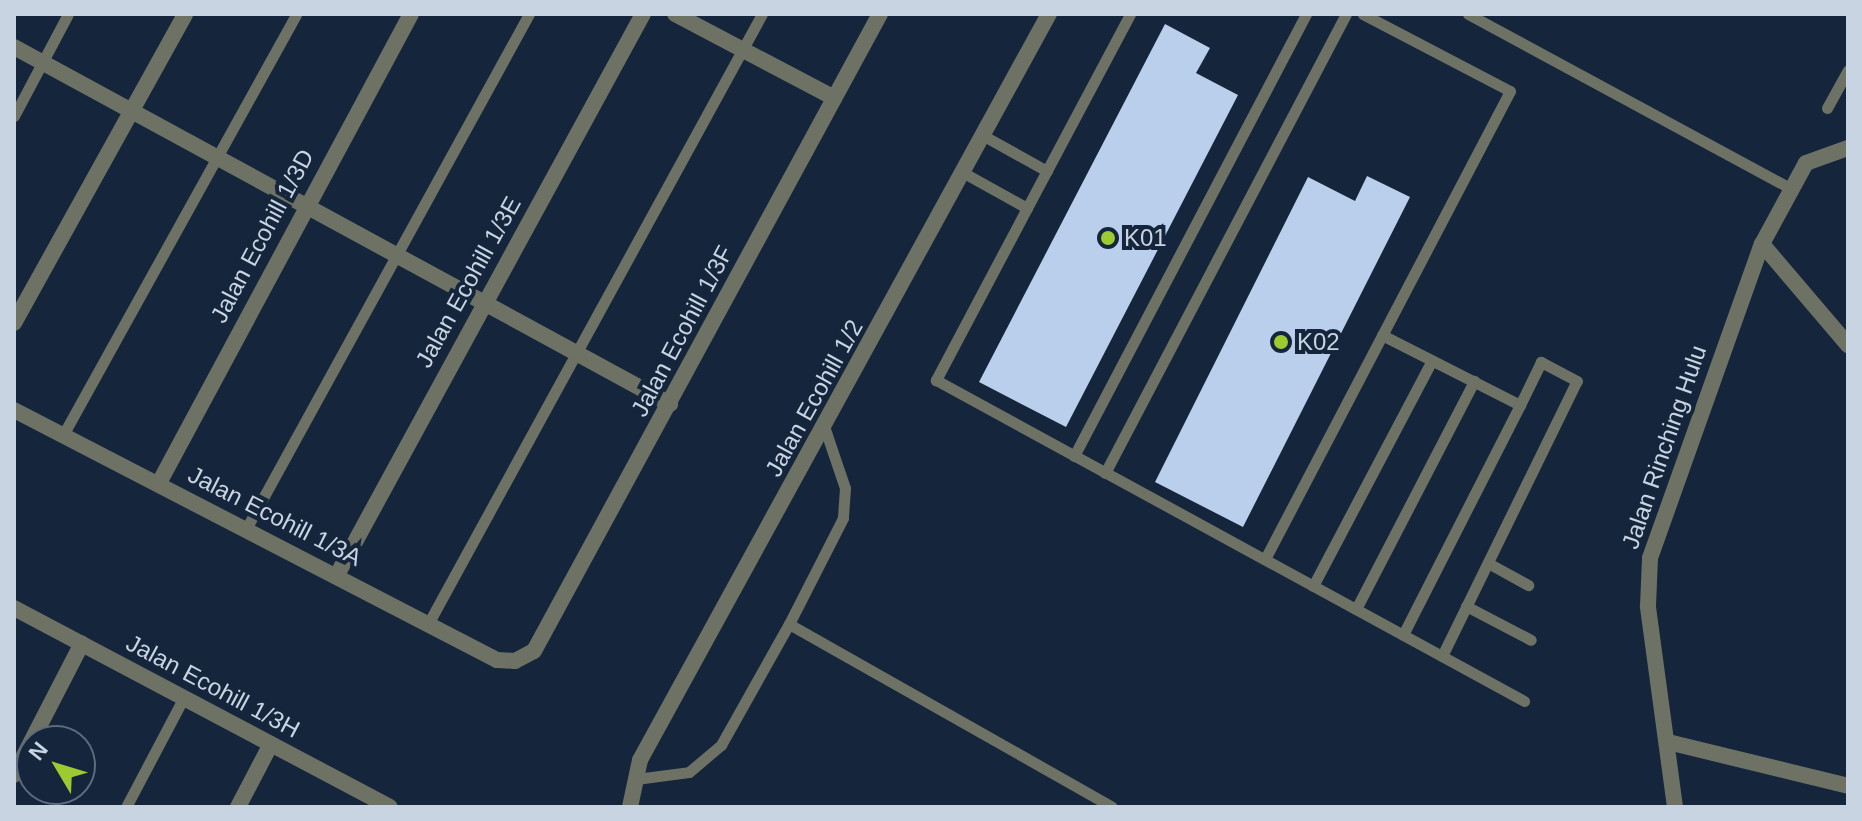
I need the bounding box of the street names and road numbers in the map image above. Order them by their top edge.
street label: Jalan Ecohill 1/3D [204,144,320,328]
street label: Jalan Ecohill 1/3E [409,192,527,372]
street label: Jalan Ecohill 1/3F [625,241,739,421]
street label: Jalan Ecohill 1/2 [759,315,869,481]
street label: Jalan Rinching Hulu [1616,341,1712,553]
street label: Jalan Ecohill 1/3A [183,460,367,572]
street label: Jalan Ecohill 1/3H [121,628,305,744]

